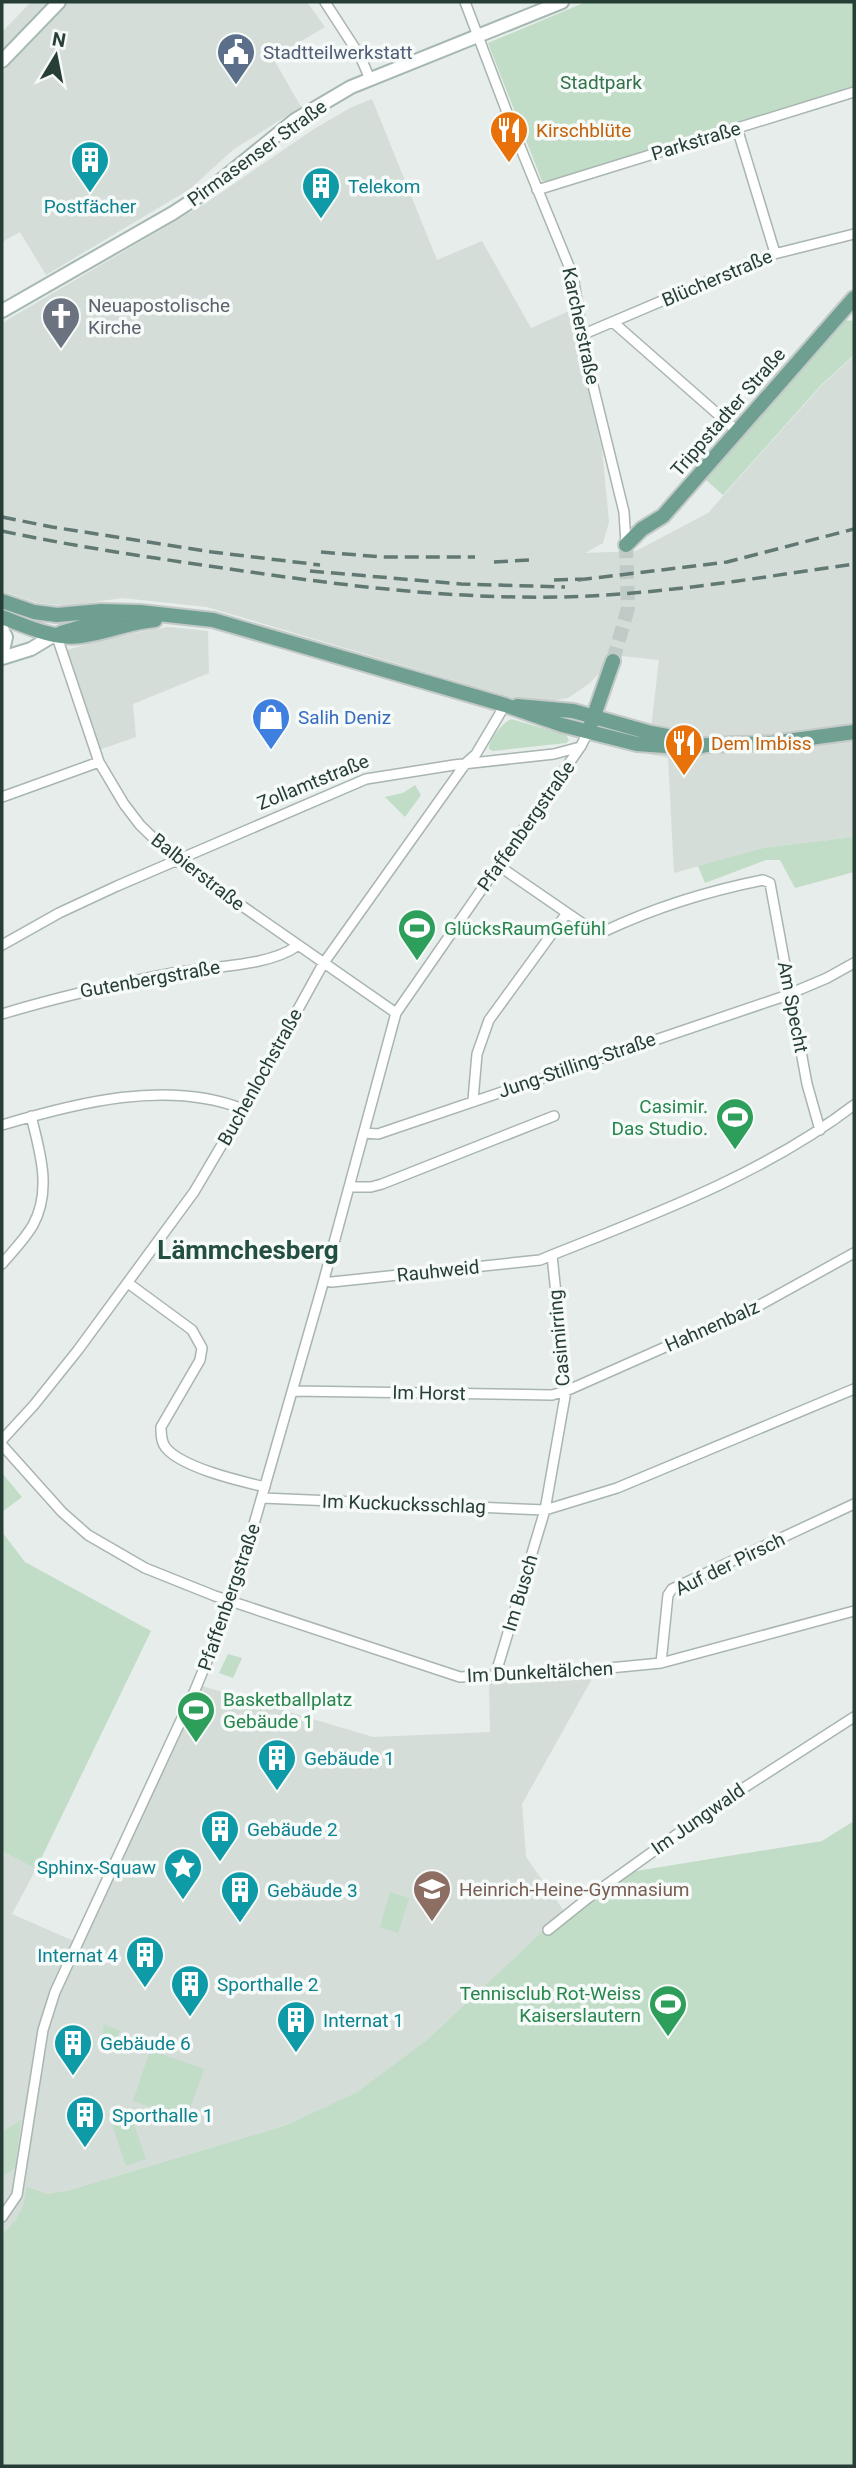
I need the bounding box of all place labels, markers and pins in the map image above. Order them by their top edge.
public building icon: Stadtteilwerkstatt [215,31,257,86]
place label: Stadtteilwerkstatt [263,41,413,64]
restaurant icon: Kirschblüte [488,109,530,164]
place label: Kirschblüte [536,119,631,142]
building icon: Postfächer [69,139,111,194]
building icon: Telekom [300,165,342,220]
place label: Telekom [348,175,420,198]
place label: Postfächer [44,195,137,218]
place label: Neuapostolische Kirche [88,294,230,339]
church icon: Neuapostolische Kirche [40,295,82,350]
shop icon: Salih Deniz [250,696,292,751]
place label: Salih Deniz [298,706,391,729]
restaurant icon: Dem Imbiss [663,722,705,777]
place label: Dem Imbiss [711,732,812,755]
sports icon: GlücksRaumGefühl [396,907,438,962]
place label: GlücksRaumGefühl [444,917,606,940]
place label: Casimir. Das Studio. [612,1095,708,1140]
sports icon: Casimir. Das Studio. [714,1096,756,1151]
place label: Basketballplatz Gebäude 1 [223,1688,352,1733]
sports icon: Basketballplatz Gebäude 1 [175,1689,217,1744]
building icon: Gebäude 1 [256,1737,298,1792]
place label: Gebäude 1 [304,1747,395,1770]
building icon: Gebäude 2 [199,1808,241,1863]
place label: Gebäude 2 [247,1818,338,1841]
place icon: Sphinx-Squaw [162,1846,204,1901]
place label: Sphinx-Squaw [37,1856,156,1879]
school or university icon: Heinrich-Heine-Gymnasium [411,1868,453,1923]
building icon: Gebäude 3 [219,1869,261,1924]
place label: Heinrich-Heine-Gymnasium [459,1878,690,1901]
place label: Gebäude 3 [267,1879,358,1902]
building icon: Internat 4 [124,1934,166,1989]
place label: Internat 4 [37,1944,118,1967]
building icon: Sporthalle 2 [169,1963,211,2018]
place label: Sporthalle 2 [217,1973,318,1996]
place label: Tennisclub Rot-Weiss Kaiserslautern [460,1982,641,2027]
sports icon: Tennisclub Rot-Weiss Kaiserslautern [647,1983,689,2038]
building icon: Internat 1 [275,1999,317,2054]
place label: Internat 1 [323,2009,404,2032]
building icon: Gebäude 6 [52,2022,94,2077]
place label: Gebäude 6 [100,2032,191,2055]
building icon: Sporthalle 1 [64,2094,106,2149]
place label: Sporthalle 1 [112,2104,213,2127]

